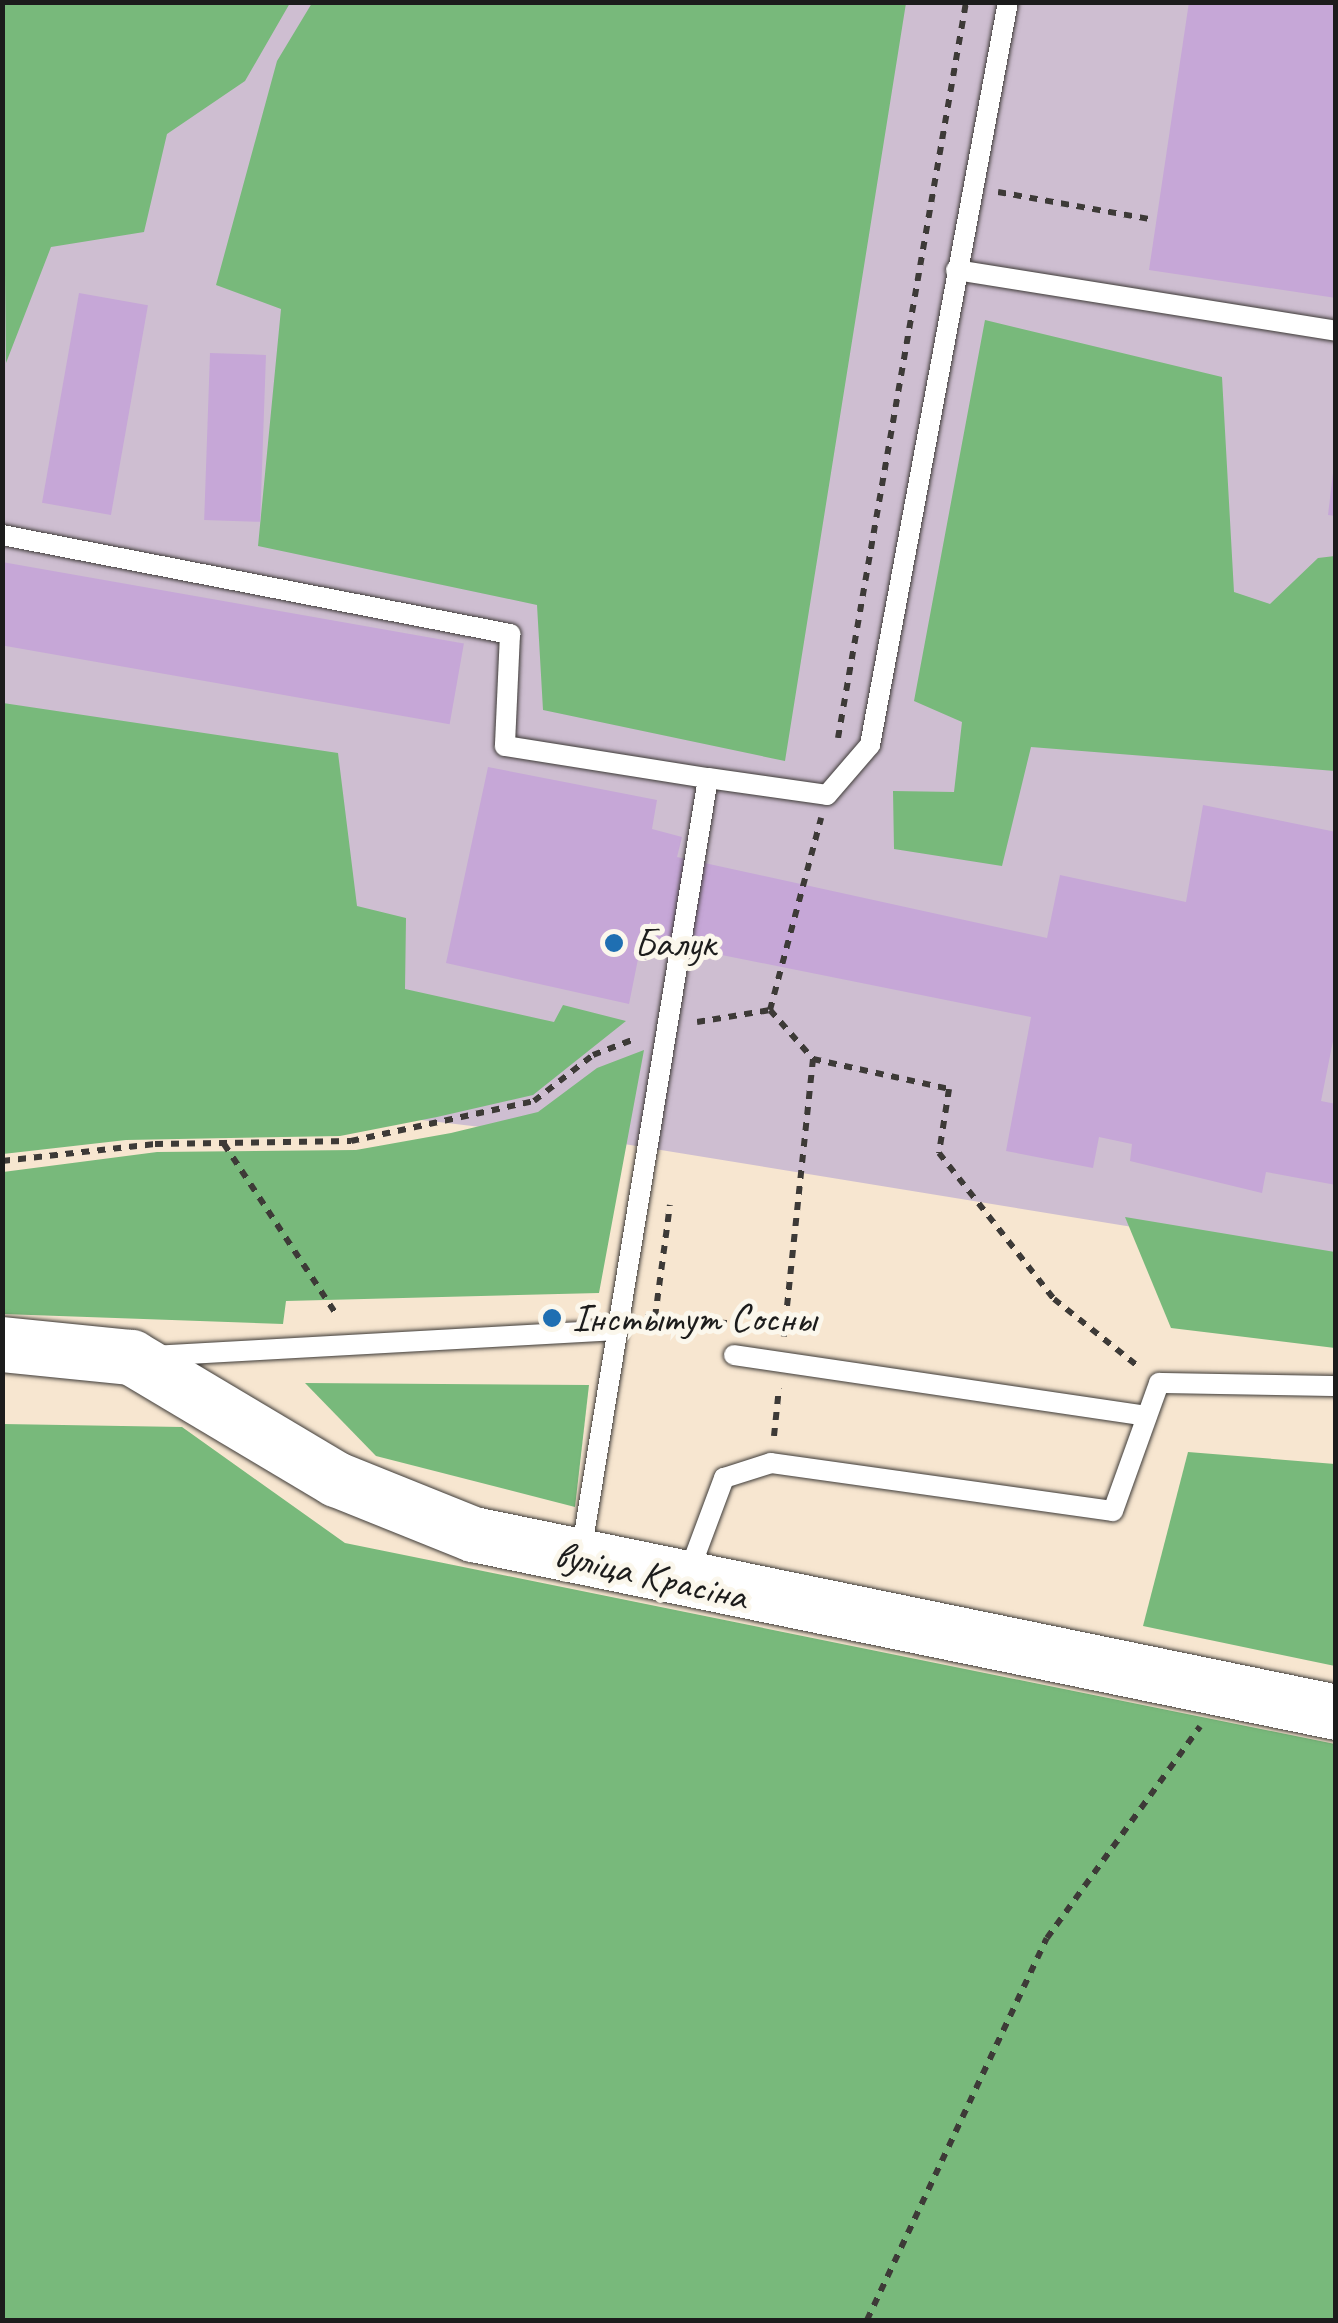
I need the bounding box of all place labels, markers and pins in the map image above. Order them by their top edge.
place label: Балук [634,919,715,967]
marker: Балук [603,932,625,954]
place label: Інстытут Сосны [572,1294,814,1342]
marker: Інстытут Сосны [541,1307,563,1329]

